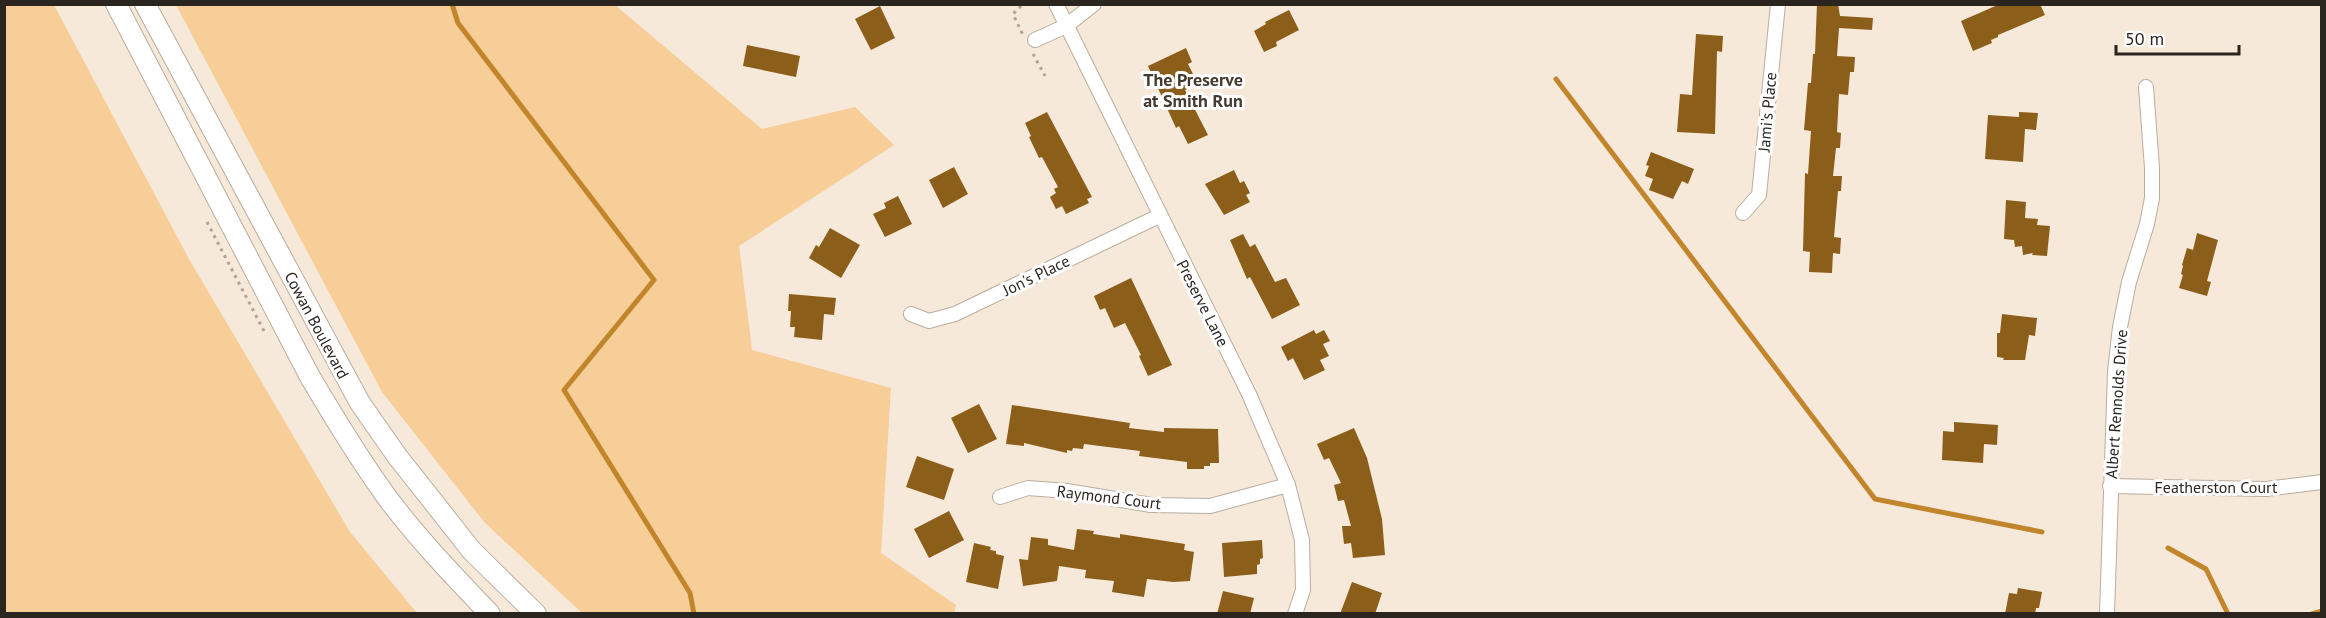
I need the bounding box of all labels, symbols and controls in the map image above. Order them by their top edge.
scale bar [2116,18,2239,56]
text: 50 m [2125,27,2164,50]
district label: The Preserve at Smith Run [1143,68,1243,112]
street label: Jami's Place [1753,71,1780,154]
street label: Jon's Place [998,250,1073,300]
street label: Preserve Lane [1173,256,1233,350]
street label: Cowan Boulevard [280,268,354,382]
street label: Albert Rennolds Drive [2101,329,2131,479]
street label: Featherston Court [2155,477,2278,497]
street label: Raymond Court [1056,481,1163,513]

